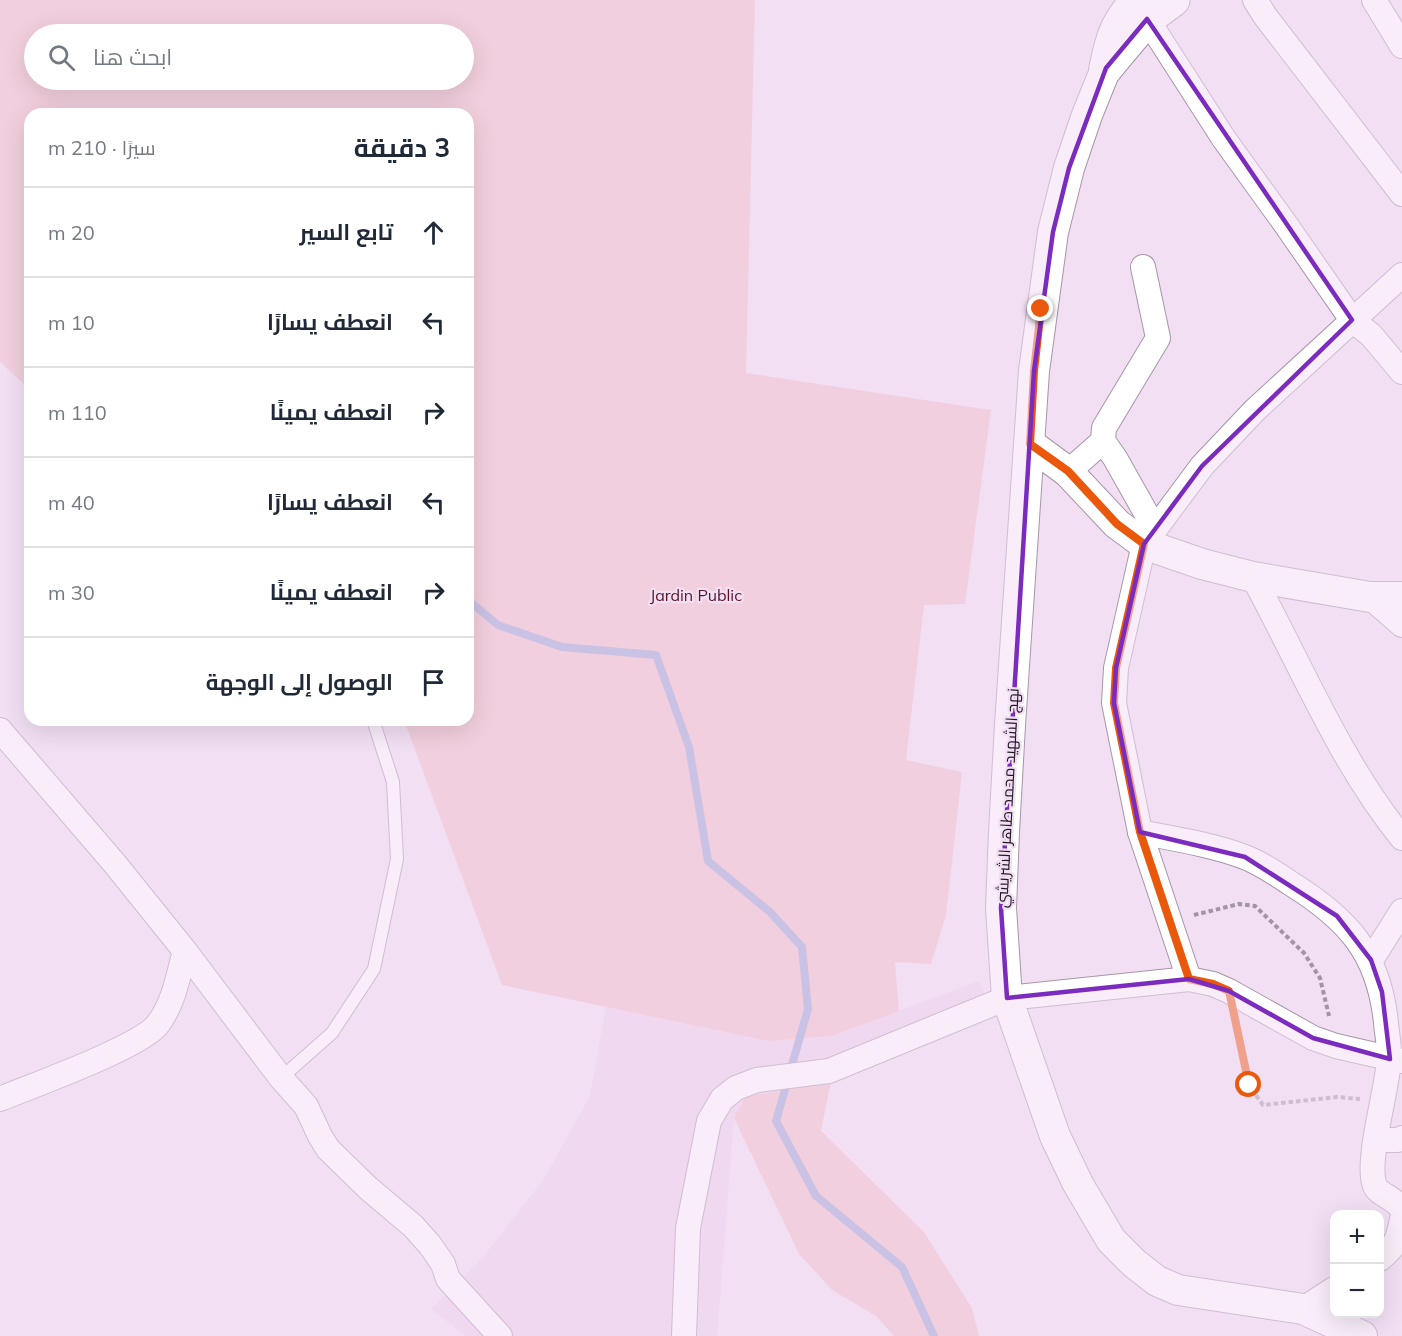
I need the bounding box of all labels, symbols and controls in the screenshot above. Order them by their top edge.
search box [24,24,474,90]
icon: search [45,41,78,74]
text: ابحث هنا [93,43,172,71]
text: 3 دقيقة [354,131,450,164]
text: سيرًا · 210 m [48,135,156,160]
icon: ahead [417,216,450,249]
text: تابع السير [299,218,393,246]
text: 20 m [48,220,95,245]
route end [1027,295,1053,321]
icon: left [417,306,450,339]
text: انعطف يسارًا [267,308,393,336]
text: 10 m [48,310,95,335]
icon: right [417,396,450,429]
text: انعطف يمينًا [270,398,393,426]
text: 110 m [48,400,107,425]
icon: left [417,486,450,519]
text: انعطف يسارًا [267,488,393,516]
text: 40 m [48,490,95,515]
icon: right [417,576,450,609]
text: انعطف يمينًا [270,578,393,606]
text: 30 m [48,580,95,605]
park label: Jardin Public [650,585,742,605]
icon: arrive [417,666,450,699]
text: الوصول إلى الوجهة [206,668,393,696]
street label: نهج الشهيد محمد طاهر الشريشي [991,688,1026,909]
route start [1235,1071,1261,1097]
map controls [1330,1210,1384,1318]
button: + [1330,1210,1384,1264]
button: − [1330,1264,1384,1318]

